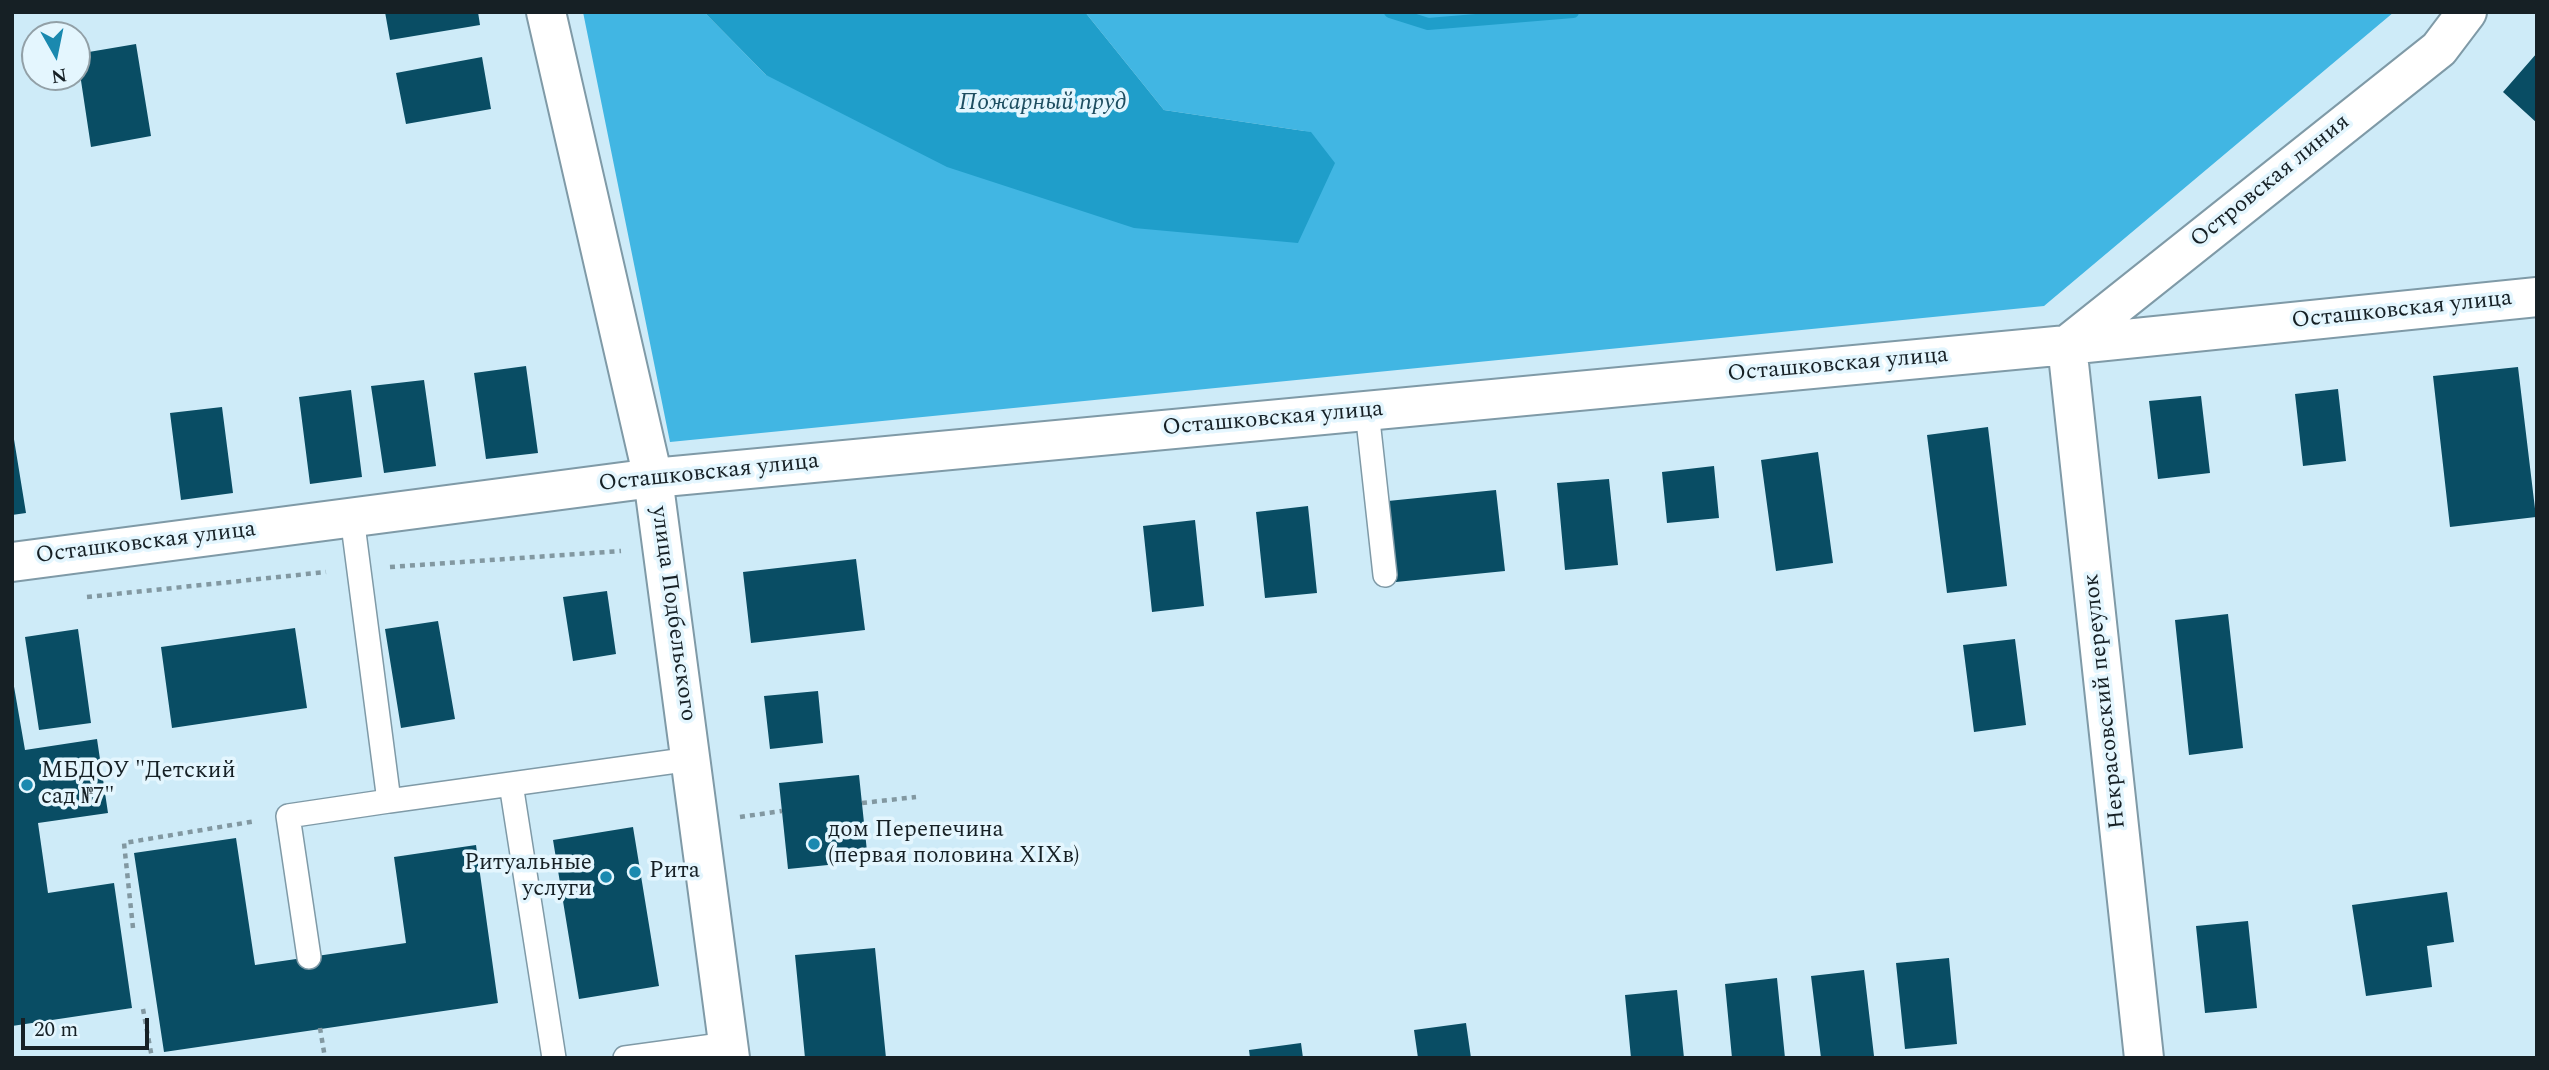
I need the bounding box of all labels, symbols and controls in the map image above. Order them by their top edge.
north arrow [21,21,91,91]
text: N [49,60,69,91]
water label: Пожарный пруд [959,90,1127,118]
street label: Островская линия [2186,109,2356,255]
street label: Осташковская улица [2290,286,2514,336]
street label: Осташковская улица [1726,343,1950,389]
street label: Осташковская улица [1161,397,1385,443]
street label: Осташковская улица [597,449,821,499]
street label: улица Подбельского [643,505,701,723]
street label: Осташковская улица [34,517,258,571]
street label: Некрасовский переулок [2079,572,2133,830]
place label: МБДОУ "Детский сад №7" [41,758,236,812]
marker: МБДОУ "Детский сад №7" [19,777,35,793]
place label: дом Перепечина (первая половина XIXв) [828,817,1080,871]
marker: дом Перепечина (первая половина XIXв) [806,836,822,852]
place label: Ритуальные услуги [464,850,592,904]
place label: Рита [649,858,700,886]
marker: Рита [627,864,643,880]
marker: Ритуальные услуги [598,869,614,885]
scale bar [24,1004,152,1048]
text: 20 m [34,1014,78,1046]

